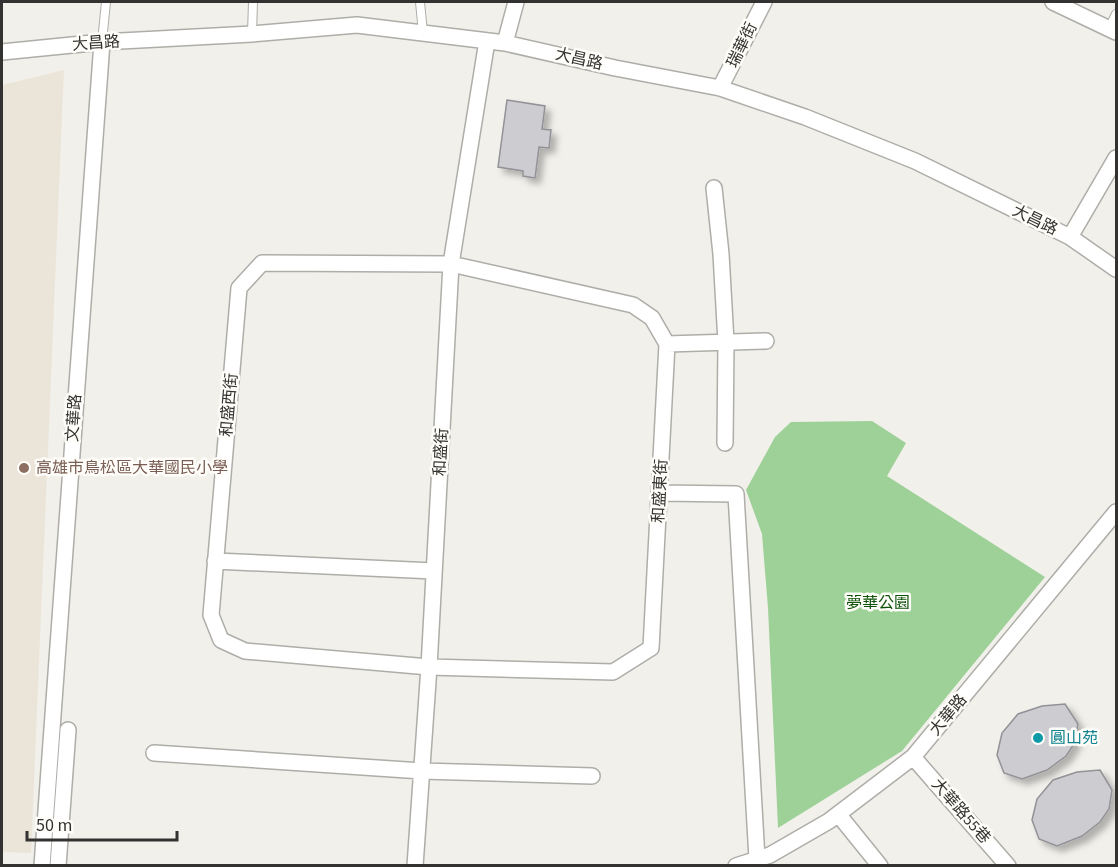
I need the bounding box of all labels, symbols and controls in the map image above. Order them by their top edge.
street label: 瑞華街 [722,19,762,71]
street label: 大昌路 [71,30,121,56]
street label: 大昌路 [553,43,605,75]
street label: 大昌路 [1009,200,1061,240]
street label: 和盛西街 [215,372,243,438]
street label: 文華路 [61,393,87,443]
street label: 和盛街 [429,427,453,477]
place label: 高雄市鳥松區大華國民小學 [36,457,228,479]
street label: 和盛東街 [647,458,673,524]
marker: 高雄市鳥松區大華國民小學 [17,461,31,475]
park label: 夢華公園 [846,592,910,614]
street label: 大華路 [924,690,972,740]
place label: 圓山苑 [1050,727,1098,749]
marker: 圓山苑 [1031,731,1045,745]
street label: 大華路55巷 [926,774,996,848]
scale bar [27,804,177,842]
text: 50 m [36,813,72,838]

